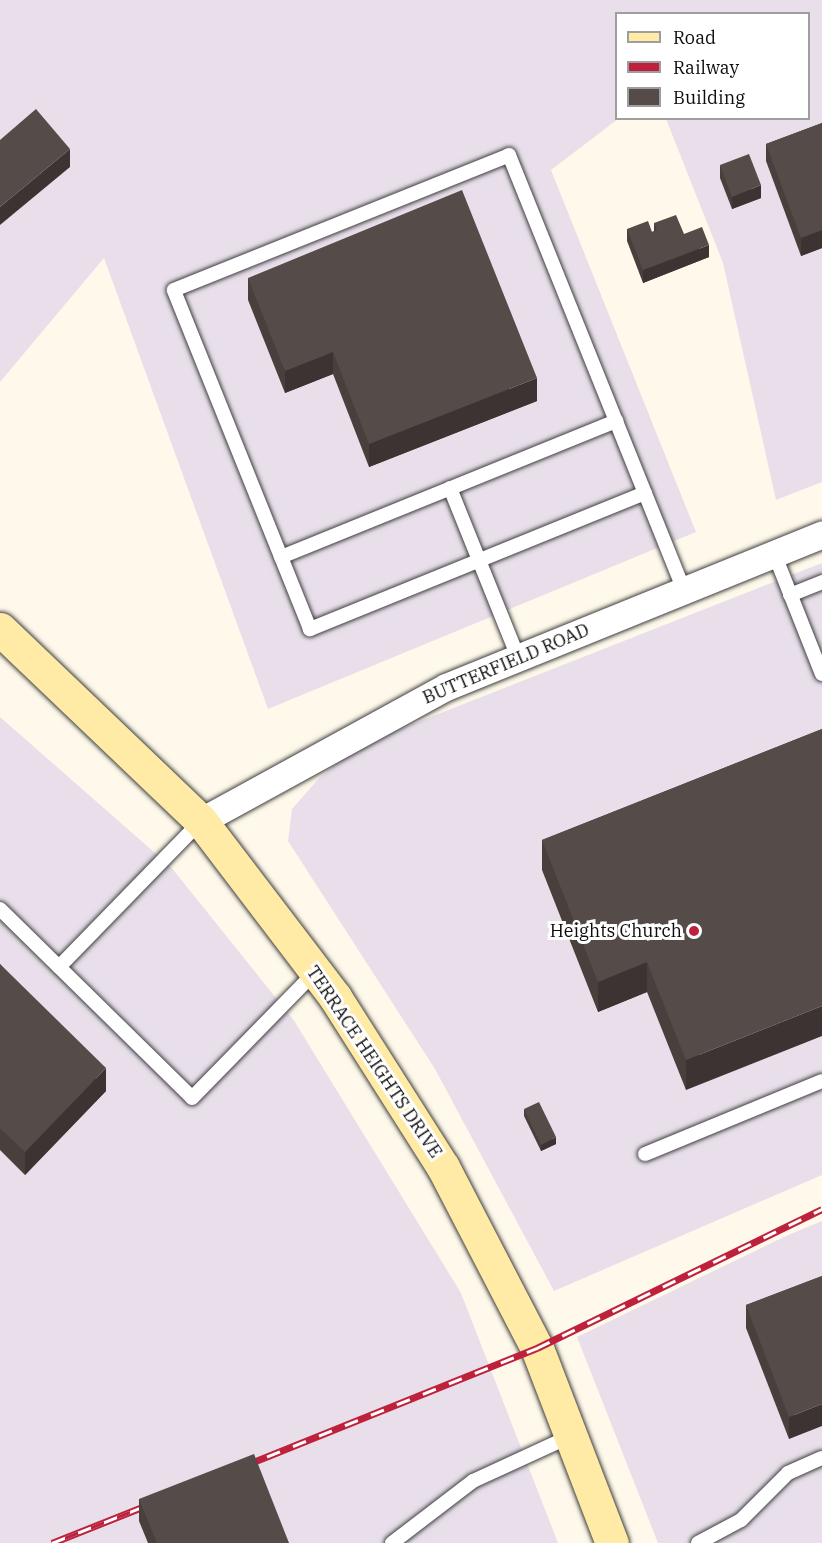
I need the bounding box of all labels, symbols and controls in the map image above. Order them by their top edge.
legend [615,12,810,120]
text: Road [673,26,716,49]
text: Railway [673,56,739,79]
text: Building [673,86,745,109]
street label: BUTTERFIELD ROAD [419,619,593,709]
place label: Heights Church [550,920,682,942]
marker: Heights Church [687,924,701,938]
street label: TERRACE HEIGHTS DRIVE [302,962,446,1162]

